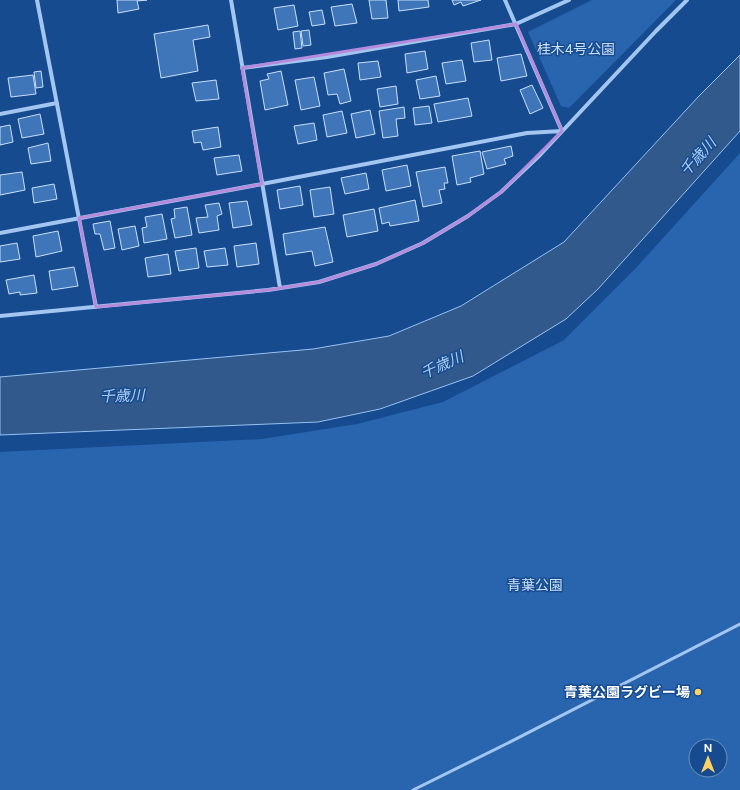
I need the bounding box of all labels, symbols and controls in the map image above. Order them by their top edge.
park label: 桂木4号公園 [537,41,615,58]
water label: 千歳川 [676,133,721,180]
water label: 千歳川 [418,347,468,382]
water label: 千歳川 [99,386,147,406]
park label: 青葉公園 [507,577,563,594]
place label: 青葉公園ラグビー場 [564,684,690,701]
marker: 青葉公園ラグビー場 [693,687,703,697]
north arrow [688,738,728,778]
text: N [704,742,712,755]

